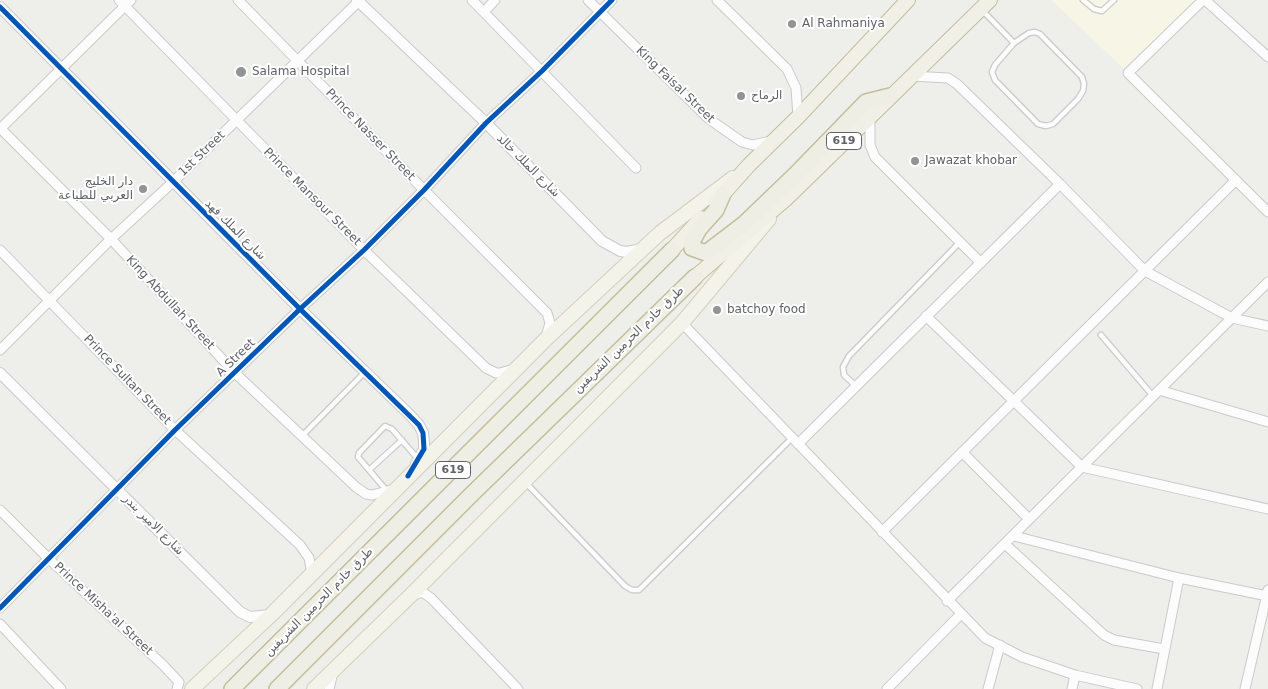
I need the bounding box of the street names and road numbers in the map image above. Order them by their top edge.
street label: King Faisal Street [633,44,717,126]
street label: Prince Nasser Street [322,86,418,184]
street label: 1st Street [176,128,228,180]
street label: شارع الملك خالد [493,131,563,201]
road number: 619 [826,132,862,150]
street label: Prince Mansour Street [260,145,364,249]
street label: شارع الملك فهد [202,197,268,263]
street label: King Abdullah Street [123,253,217,353]
street label: طرق خادم الحرمين الشريفين [571,283,687,397]
street label: Prince Sultan Street [80,332,174,428]
street label: A Street [214,336,258,380]
road number: 619 [436,462,470,478]
street label: شارع الامير بندر [120,492,186,558]
street label: طرق خادم الحرمين الشريفين [262,545,376,659]
street label: Prince Misha'al Street [51,559,155,659]

